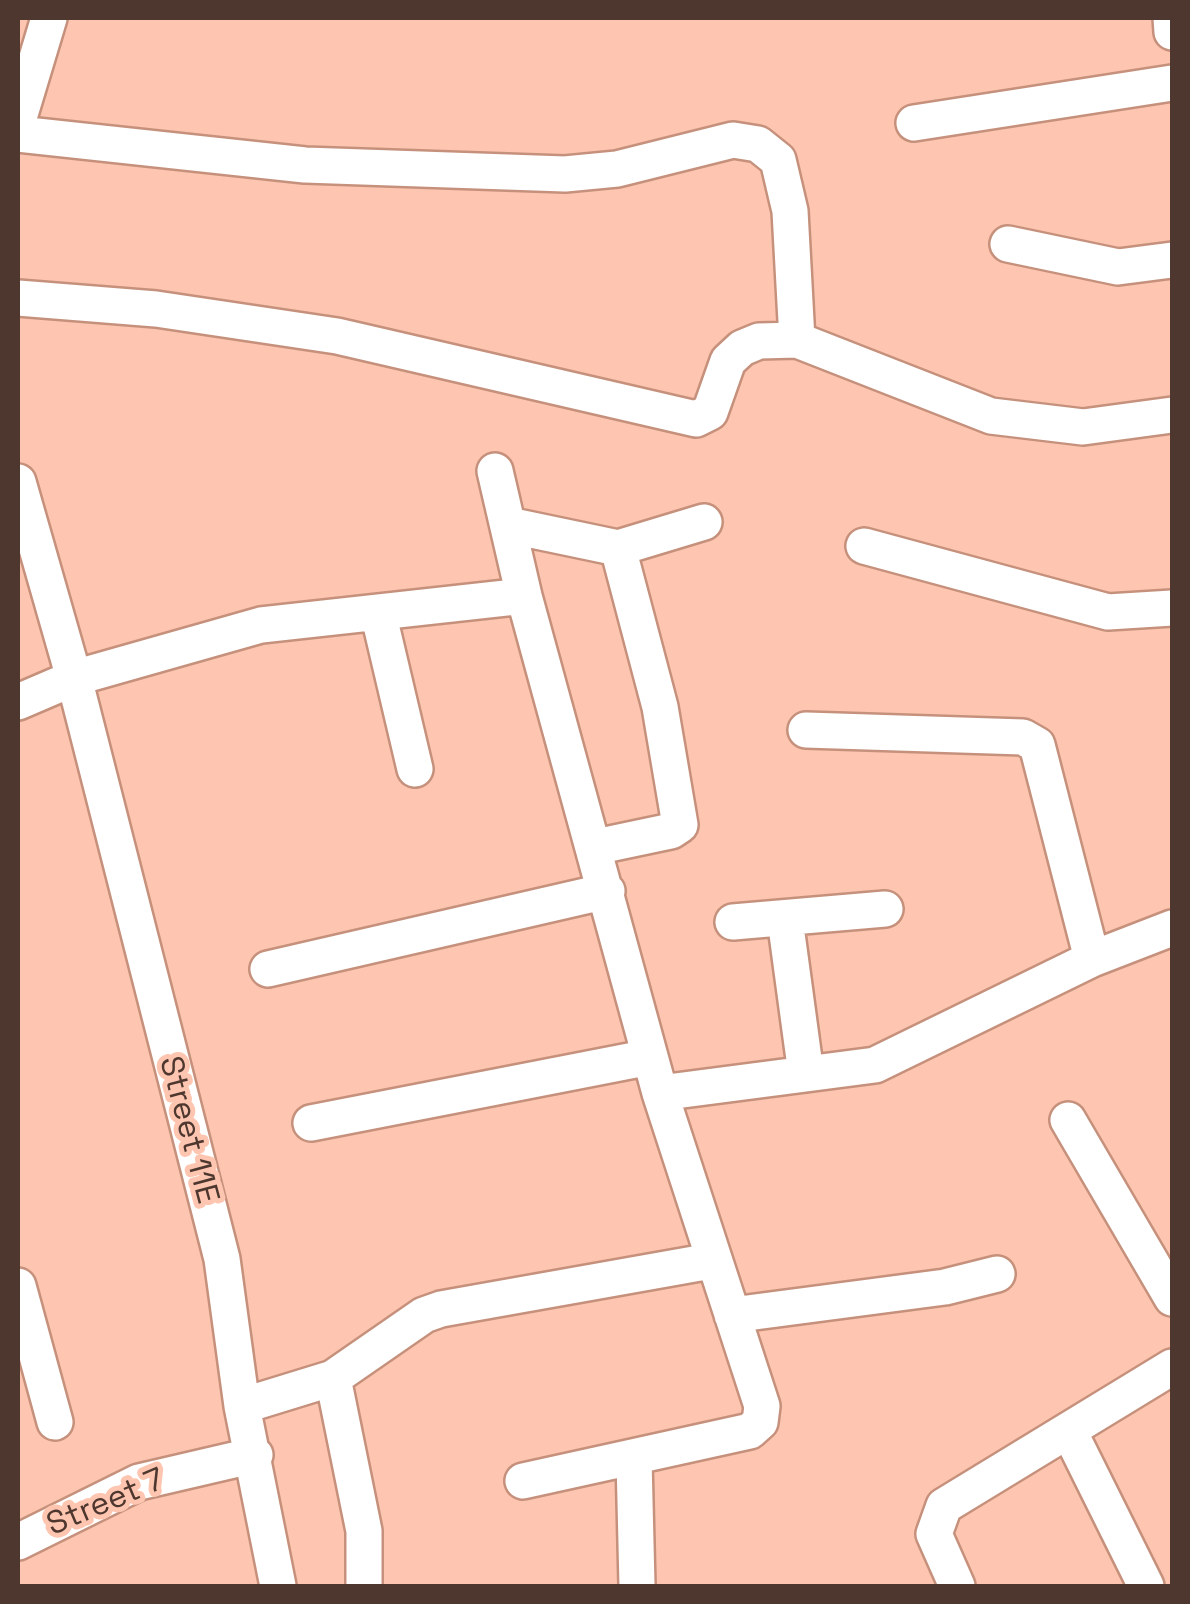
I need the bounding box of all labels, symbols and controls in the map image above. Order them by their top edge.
street label: Street 11E [150,1052,226,1208]
street label: Street 7 [41,1461,171,1545]

